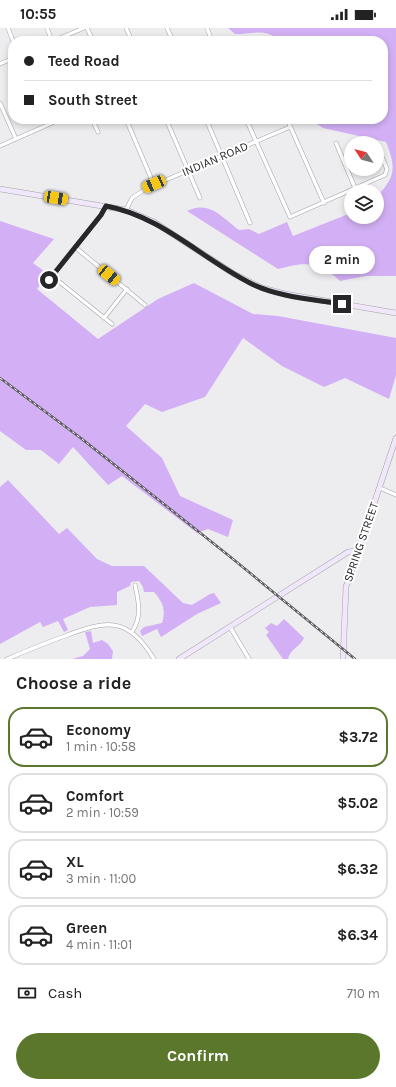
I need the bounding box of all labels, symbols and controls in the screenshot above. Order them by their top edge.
text: 10:55 [20,5,56,23]
text: Teed Road [48,52,120,70]
text: South Street [48,91,138,109]
north arrow [344,136,384,176]
map controls [344,136,384,224]
street label: INDIAN ROAD [180,139,250,179]
car [141,174,167,194]
button: layers [344,184,384,224]
car [43,190,69,206]
callout: 2 min [309,246,375,274]
text: 2 min [324,252,360,267]
car [96,263,122,287]
route start [40,271,58,289]
route end [333,295,351,313]
street label: SPRING STREET [341,500,381,584]
text: Choose a ride [16,672,131,694]
icon: car [18,719,54,755]
text: Economy [66,721,131,739]
text: $3.72 [339,728,378,746]
text: 1 min · 10:58 [66,739,136,754]
icon: car [18,785,54,821]
text: Comfort [66,787,124,805]
text: $5.02 [337,794,378,812]
text: 2 min · 10:59 [66,805,139,820]
icon: car [18,851,54,887]
text: XL [66,853,84,871]
text: $6.32 [337,860,378,878]
text: 3 min · 11:00 [66,871,136,886]
icon: car [18,917,54,953]
text: Green [66,919,107,937]
text: $6.34 [337,926,378,944]
text: 4 min · 11:01 [66,937,132,952]
icon: cash [16,982,38,1004]
text: Cash [48,984,82,1002]
text: 710 m [347,986,380,1001]
button: Confirm [16,1033,380,1079]

